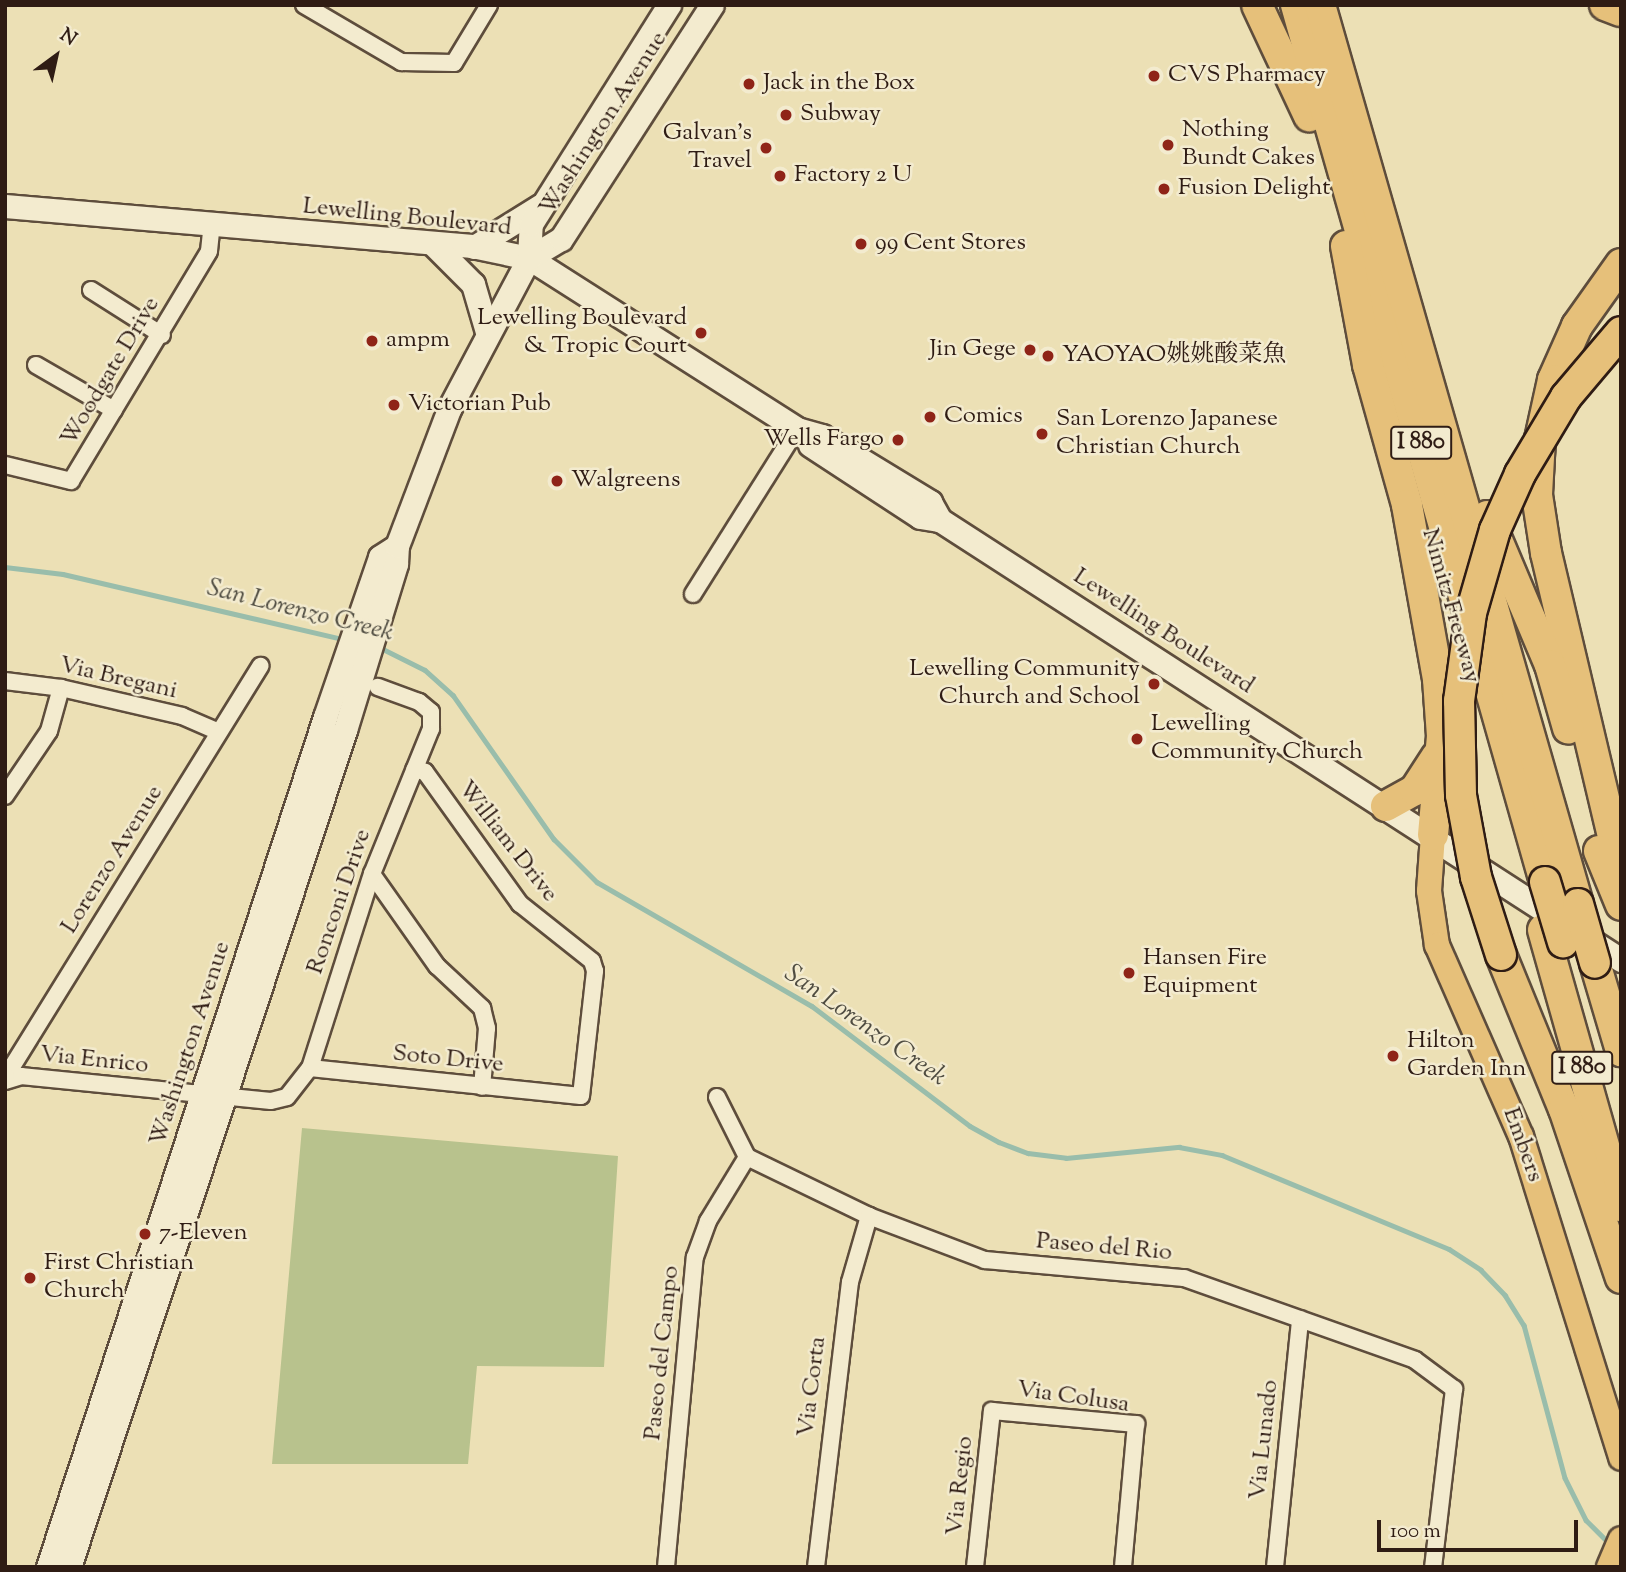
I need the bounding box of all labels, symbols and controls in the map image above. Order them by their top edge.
north arrow [21,21,91,91]
text: N [54,23,81,53]
street label: Washington Avenue [534,27,674,221]
place label: CVS Pharmacy [1168,62,1326,90]
marker: CVS Pharmacy [1146,68,1162,84]
place label: Jack in the Box [763,70,915,98]
marker: Jack in the Box [741,76,757,92]
place label: Subway [800,101,881,129]
marker: Subway [778,107,794,123]
place label: Nothing Bundt Cakes [1182,117,1315,173]
place label: Galvan's Travel [663,120,752,176]
marker: Nothing Bundt Cakes [1160,137,1176,153]
marker: Galvan's Travel [758,140,774,156]
place label: Factory 2 U [794,162,912,190]
marker: Factory 2 U [772,168,788,184]
place label: Fusion Delight [1178,175,1331,203]
marker: Fusion Delight [1156,181,1172,197]
street label: Lewelling Boulevard [301,193,513,243]
place label: 99 Cent Stores [875,230,1026,258]
marker: 99 Cent Stores [853,236,869,252]
street label: Woodgate Drive [55,292,167,452]
place label: Lewelling Boulevard & Tropic Court [477,305,687,361]
marker: Lewelling Boulevard & Tropic Court [693,325,709,341]
place label: ampm [386,327,450,355]
marker: ampm [364,333,380,349]
place label: Jin Gege [929,336,1016,364]
marker: Jin Gege [1022,342,1038,358]
place label: YAOYAO姚姚酸菜魚 [1062,342,1286,370]
marker: YAOYAO姚姚酸菜魚 [1040,348,1056,364]
place label: Victorian Pub [408,391,551,419]
marker: Victorian Pub [386,397,402,413]
place label: Comics [944,403,1023,431]
place label: San Lorenzo Japanese Christian Church [1056,406,1278,462]
marker: Comics [922,409,938,425]
road number: I 880 [1390,424,1452,462]
place label: Wells Fargo [763,426,884,454]
marker: San Lorenzo Japanese Christian Church [1034,426,1050,442]
marker: Wells Fargo [890,432,906,448]
place label: Walgreens [571,467,680,495]
marker: Walgreens [549,473,565,489]
street label: Nimitz Freeway [1414,525,1486,687]
street label: Lewelling Boulevard [1067,563,1259,701]
water label: San Lorenzo Creek [204,573,396,649]
street label: Via Bregani [56,651,180,707]
place label: Lewelling Community Church and School [909,656,1140,712]
marker: Lewelling Community Church and School [1146,676,1162,692]
place label: Lewelling Community Church [1151,711,1363,767]
marker: Lewelling Community Church [1129,731,1145,747]
street label: William Drive [451,776,563,908]
street label: Lorenzo Avenue [56,781,170,939]
street label: Ronconi Drive [302,826,378,978]
street label: Washington Avenue [144,938,238,1150]
place label: Hansen Fire Equipment [1143,945,1267,1001]
water label: San Lorenzo Creek [778,958,952,1094]
marker: Hansen Fire Equipment [1121,965,1137,981]
place label: Hilton Garden Inn [1407,1028,1526,1084]
street label: Soto Drive [391,1040,505,1080]
street label: Via Enrico [38,1041,150,1081]
marker: Hilton Garden Inn [1385,1048,1401,1064]
road number: I 880 [1550,1049,1614,1088]
street label: Embers [1495,1104,1549,1186]
place label: 7-Eleven [159,1220,248,1248]
marker: 7-Eleven [137,1226,153,1242]
street label: Paseo del Rio [1035,1228,1173,1268]
place label: First Christian Church [44,1250,194,1306]
street label: Paseo del Campo [640,1264,686,1442]
marker: First Christian Church [22,1270,38,1286]
street label: Via Corta [793,1335,833,1439]
street label: Via Colusa [1015,1376,1131,1420]
street label: Via Lunado [1244,1379,1286,1501]
street label: Via Regio [941,1435,981,1537]
scale bar [1381,1506,1582,1550]
text: 100 m [1390,1517,1441,1547]

